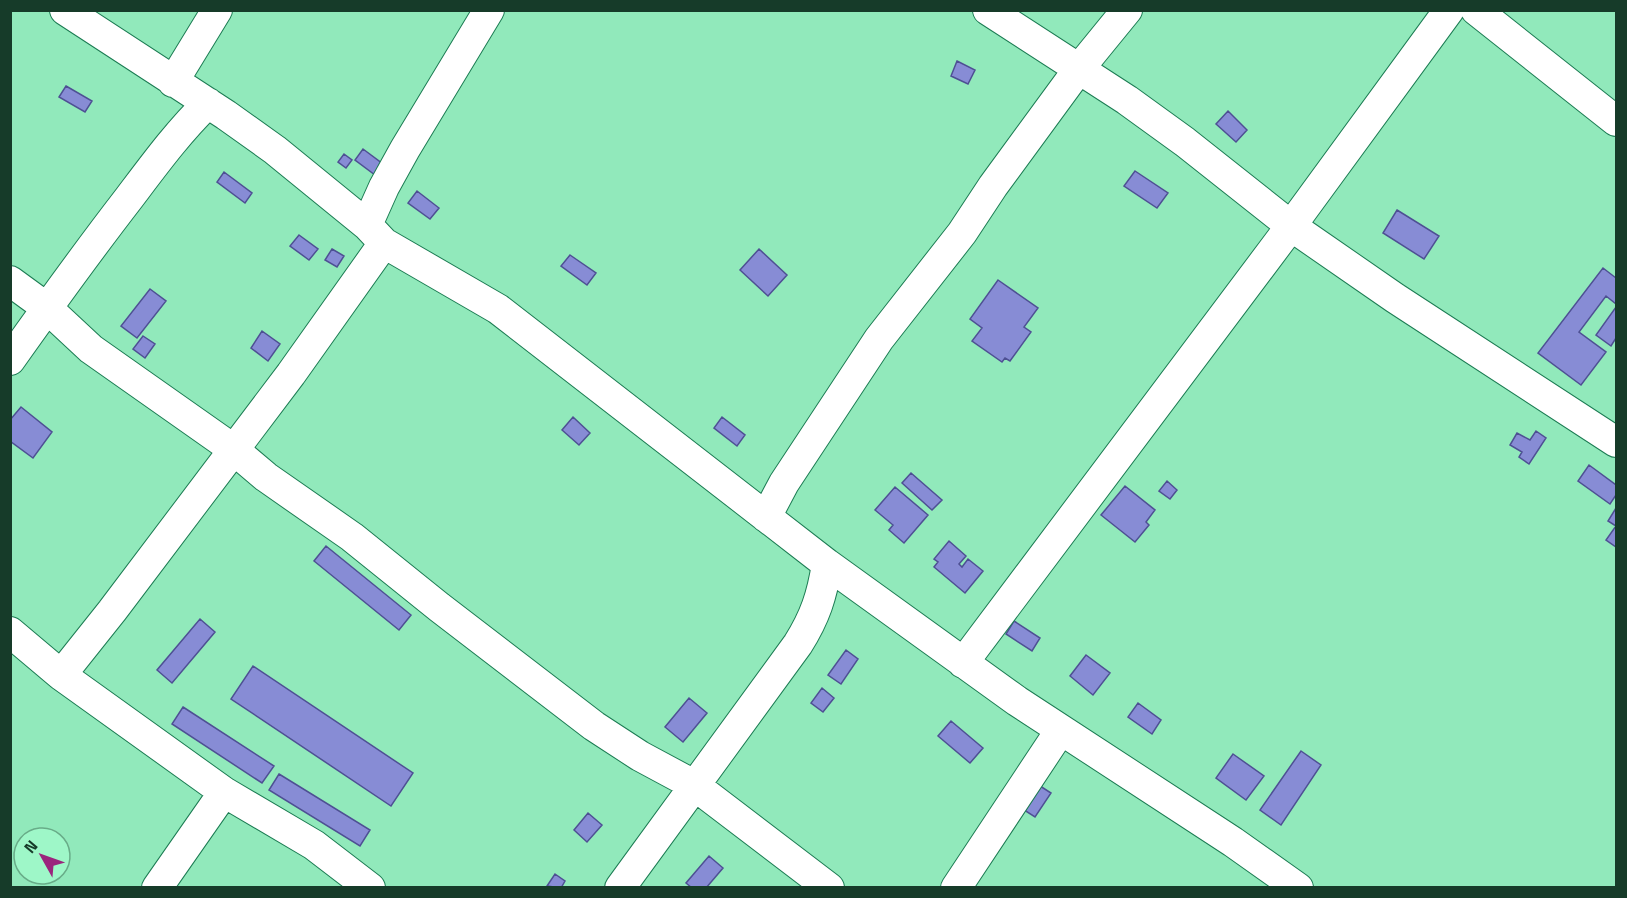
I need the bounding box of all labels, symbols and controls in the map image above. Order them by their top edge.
north arrow [12,826,72,886]
text: N [18,834,43,858]

